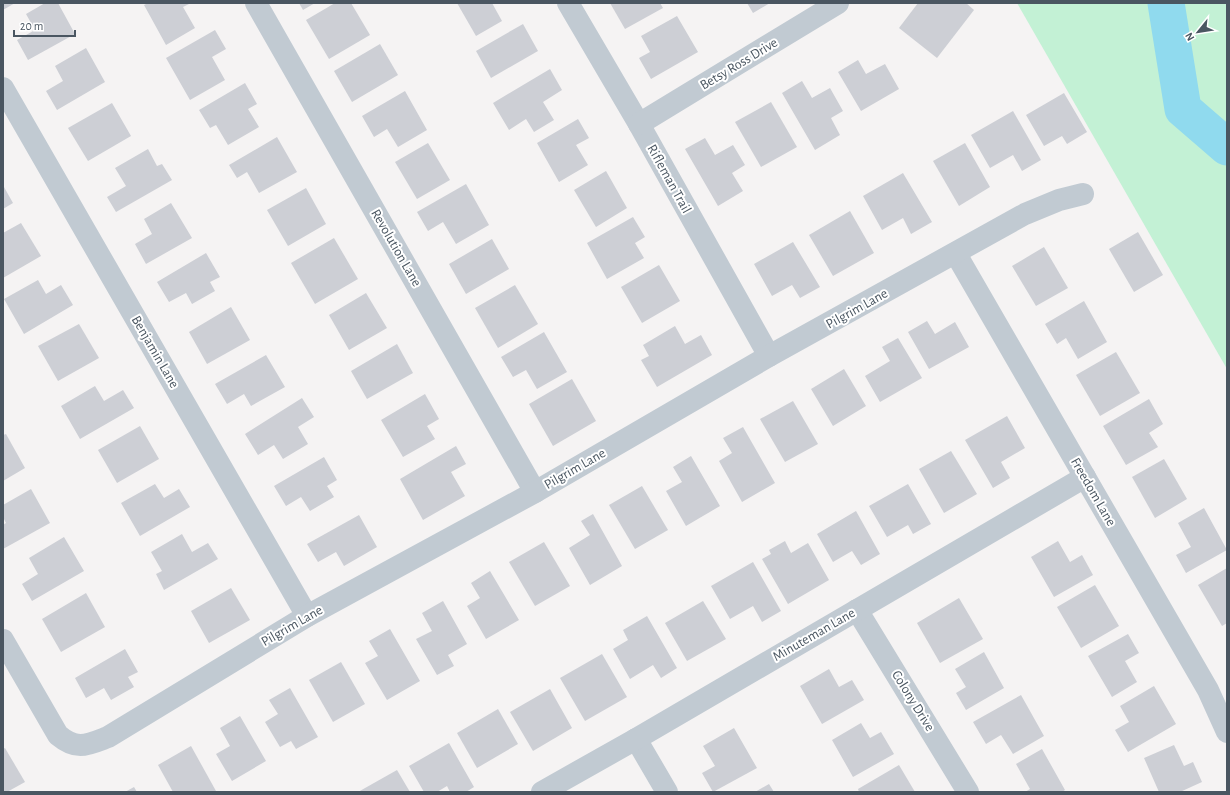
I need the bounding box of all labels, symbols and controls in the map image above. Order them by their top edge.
scale bar [14,12,75,38]
north arrow [1178,12,1218,52]
text: 20 m [20,20,43,32]
text: N [1183,31,1196,43]
street label: Betsy Ross Drive [698,35,780,93]
street label: Rifleman Trail [644,142,694,216]
street label: Revolution Lane [368,207,424,289]
street label: Pilgrim Lane [824,286,890,332]
street label: Benjamin Lane [129,313,181,391]
street label: Pilgrim Lane [542,446,608,492]
street label: Freedom Lane [1068,455,1118,529]
street label: Pilgrim Lane [259,603,325,649]
street label: Minuteman Lane [770,606,858,664]
street label: Colony Drive [889,668,937,734]

